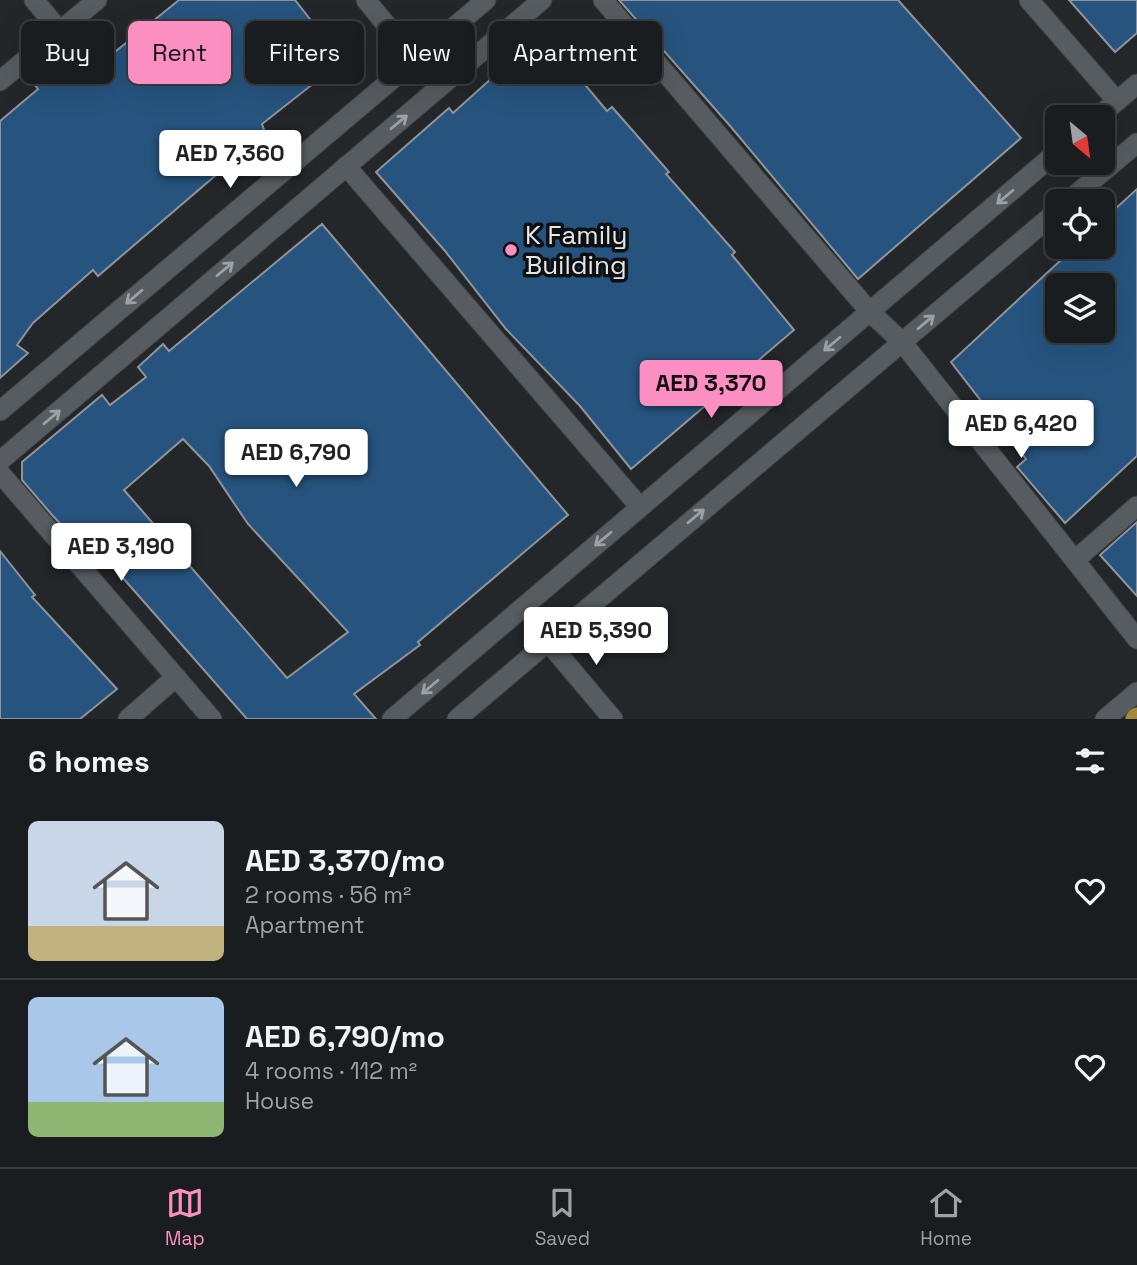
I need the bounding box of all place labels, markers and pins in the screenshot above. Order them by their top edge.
pin: AED 7,360 [150,130,310,190]
place label: K Family Building [525,218,627,282]
marker: K Family Building [503,242,519,258]
pin: AED 3,370 [631,360,791,420]
pin: AED 6,420 [941,400,1101,460]
pin: AED 6,790 [216,430,376,489]
pin: AED 3,190 [41,524,201,583]
pin: AED 5,390 [516,608,676,667]

